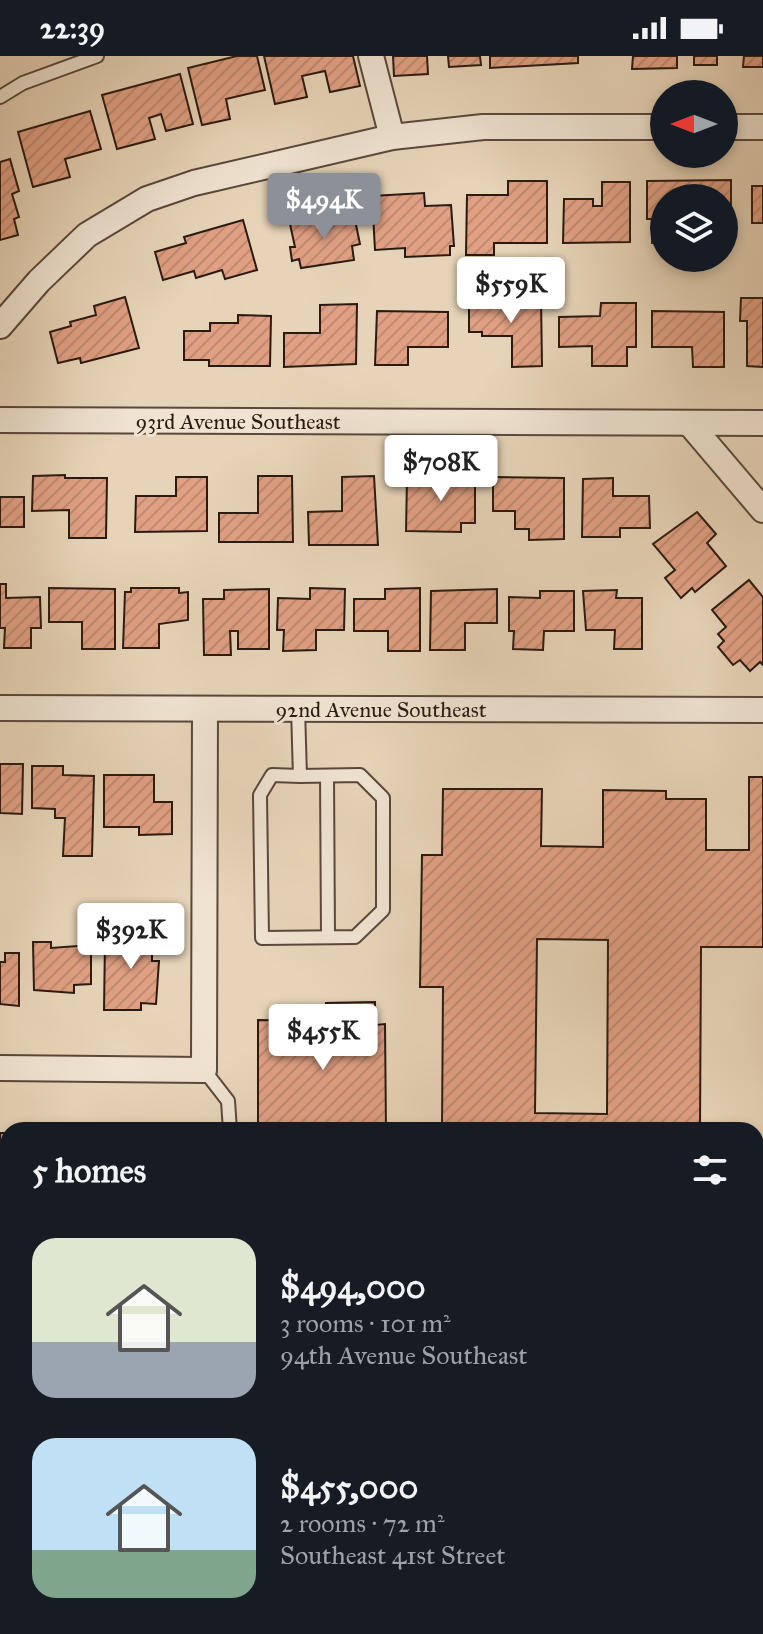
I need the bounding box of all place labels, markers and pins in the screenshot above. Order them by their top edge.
pin: $494K [268,173,380,241]
pin: $559K [455,257,567,325]
pin: $708K [385,435,497,503]
pin: $392K [75,903,187,971]
pin: $455K [267,1004,379,1072]

